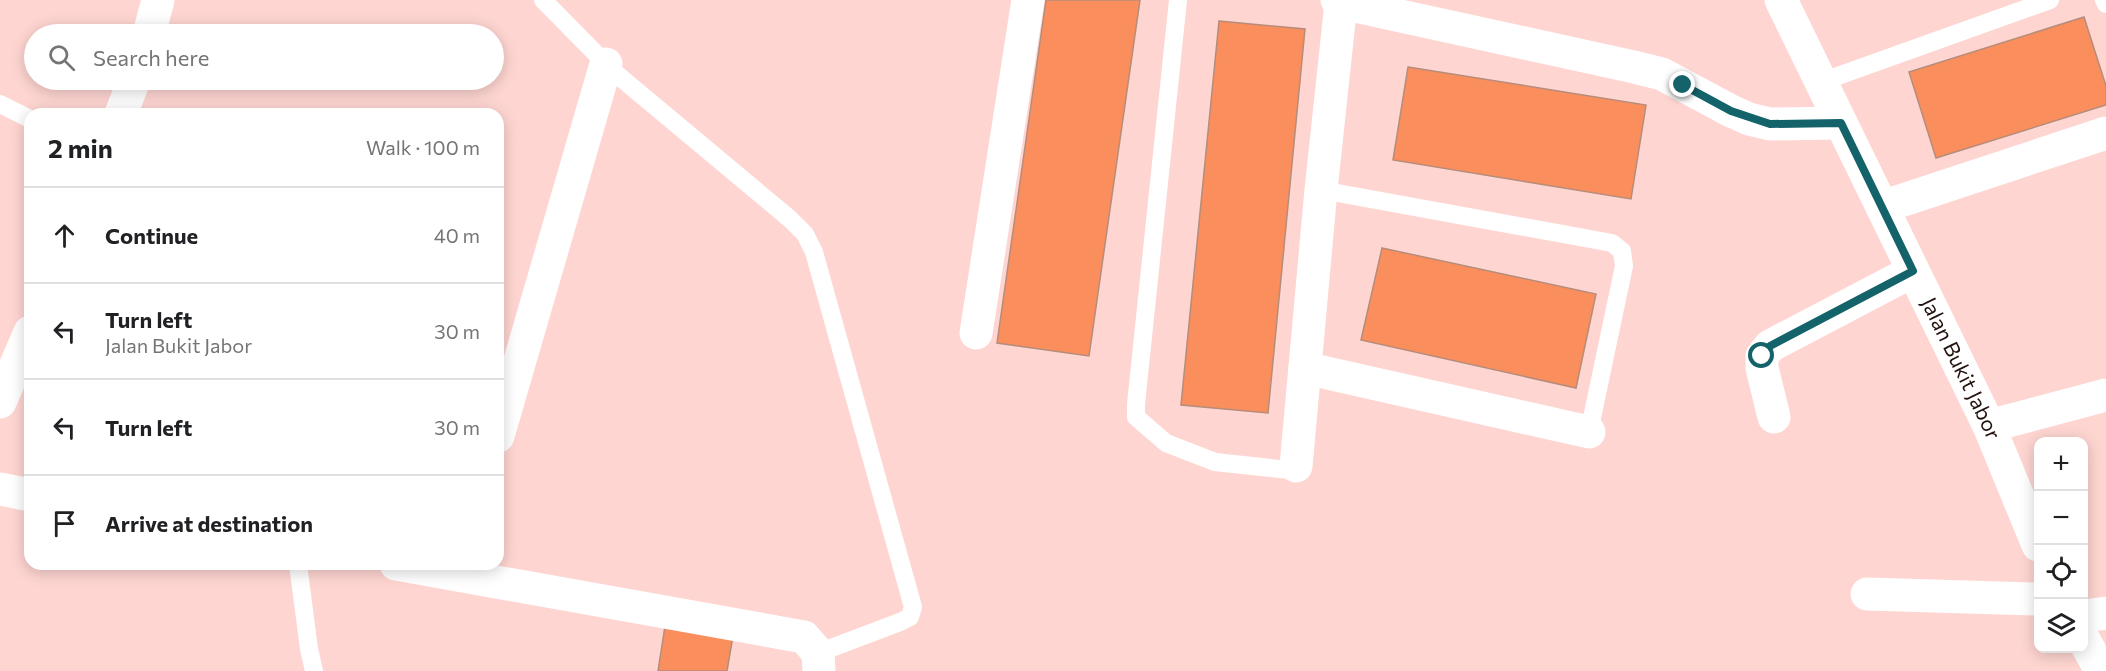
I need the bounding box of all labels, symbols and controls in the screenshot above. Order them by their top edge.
search box [24,24,504,90]
icon: search [45,41,78,74]
text: Search here [93,44,209,71]
route end [1669,71,1695,97]
text: 2 min [48,132,113,163]
text: Walk · 100 m [366,135,480,159]
icon: ahead [48,219,81,252]
text: Continue [105,222,198,249]
text: 40 m [434,223,480,247]
street label: Jalan Bukit Jabor [1917,293,2007,442]
text: Turn left [105,306,192,333]
icon: left [48,315,81,348]
text: 30 m [434,319,480,343]
text: Jalan Bukit Jabor [105,333,252,357]
route start [1748,342,1774,368]
icon: left [48,411,81,444]
text: Turn left [105,414,192,441]
text: 30 m [434,415,480,439]
map controls [2034,437,2088,653]
button: + [2034,437,2088,491]
button: − [2034,491,2088,545]
icon: arrive [48,507,81,540]
text: Arrive at destination [105,510,313,537]
button: locate [2034,545,2088,599]
button: layers [2034,599,2088,653]

